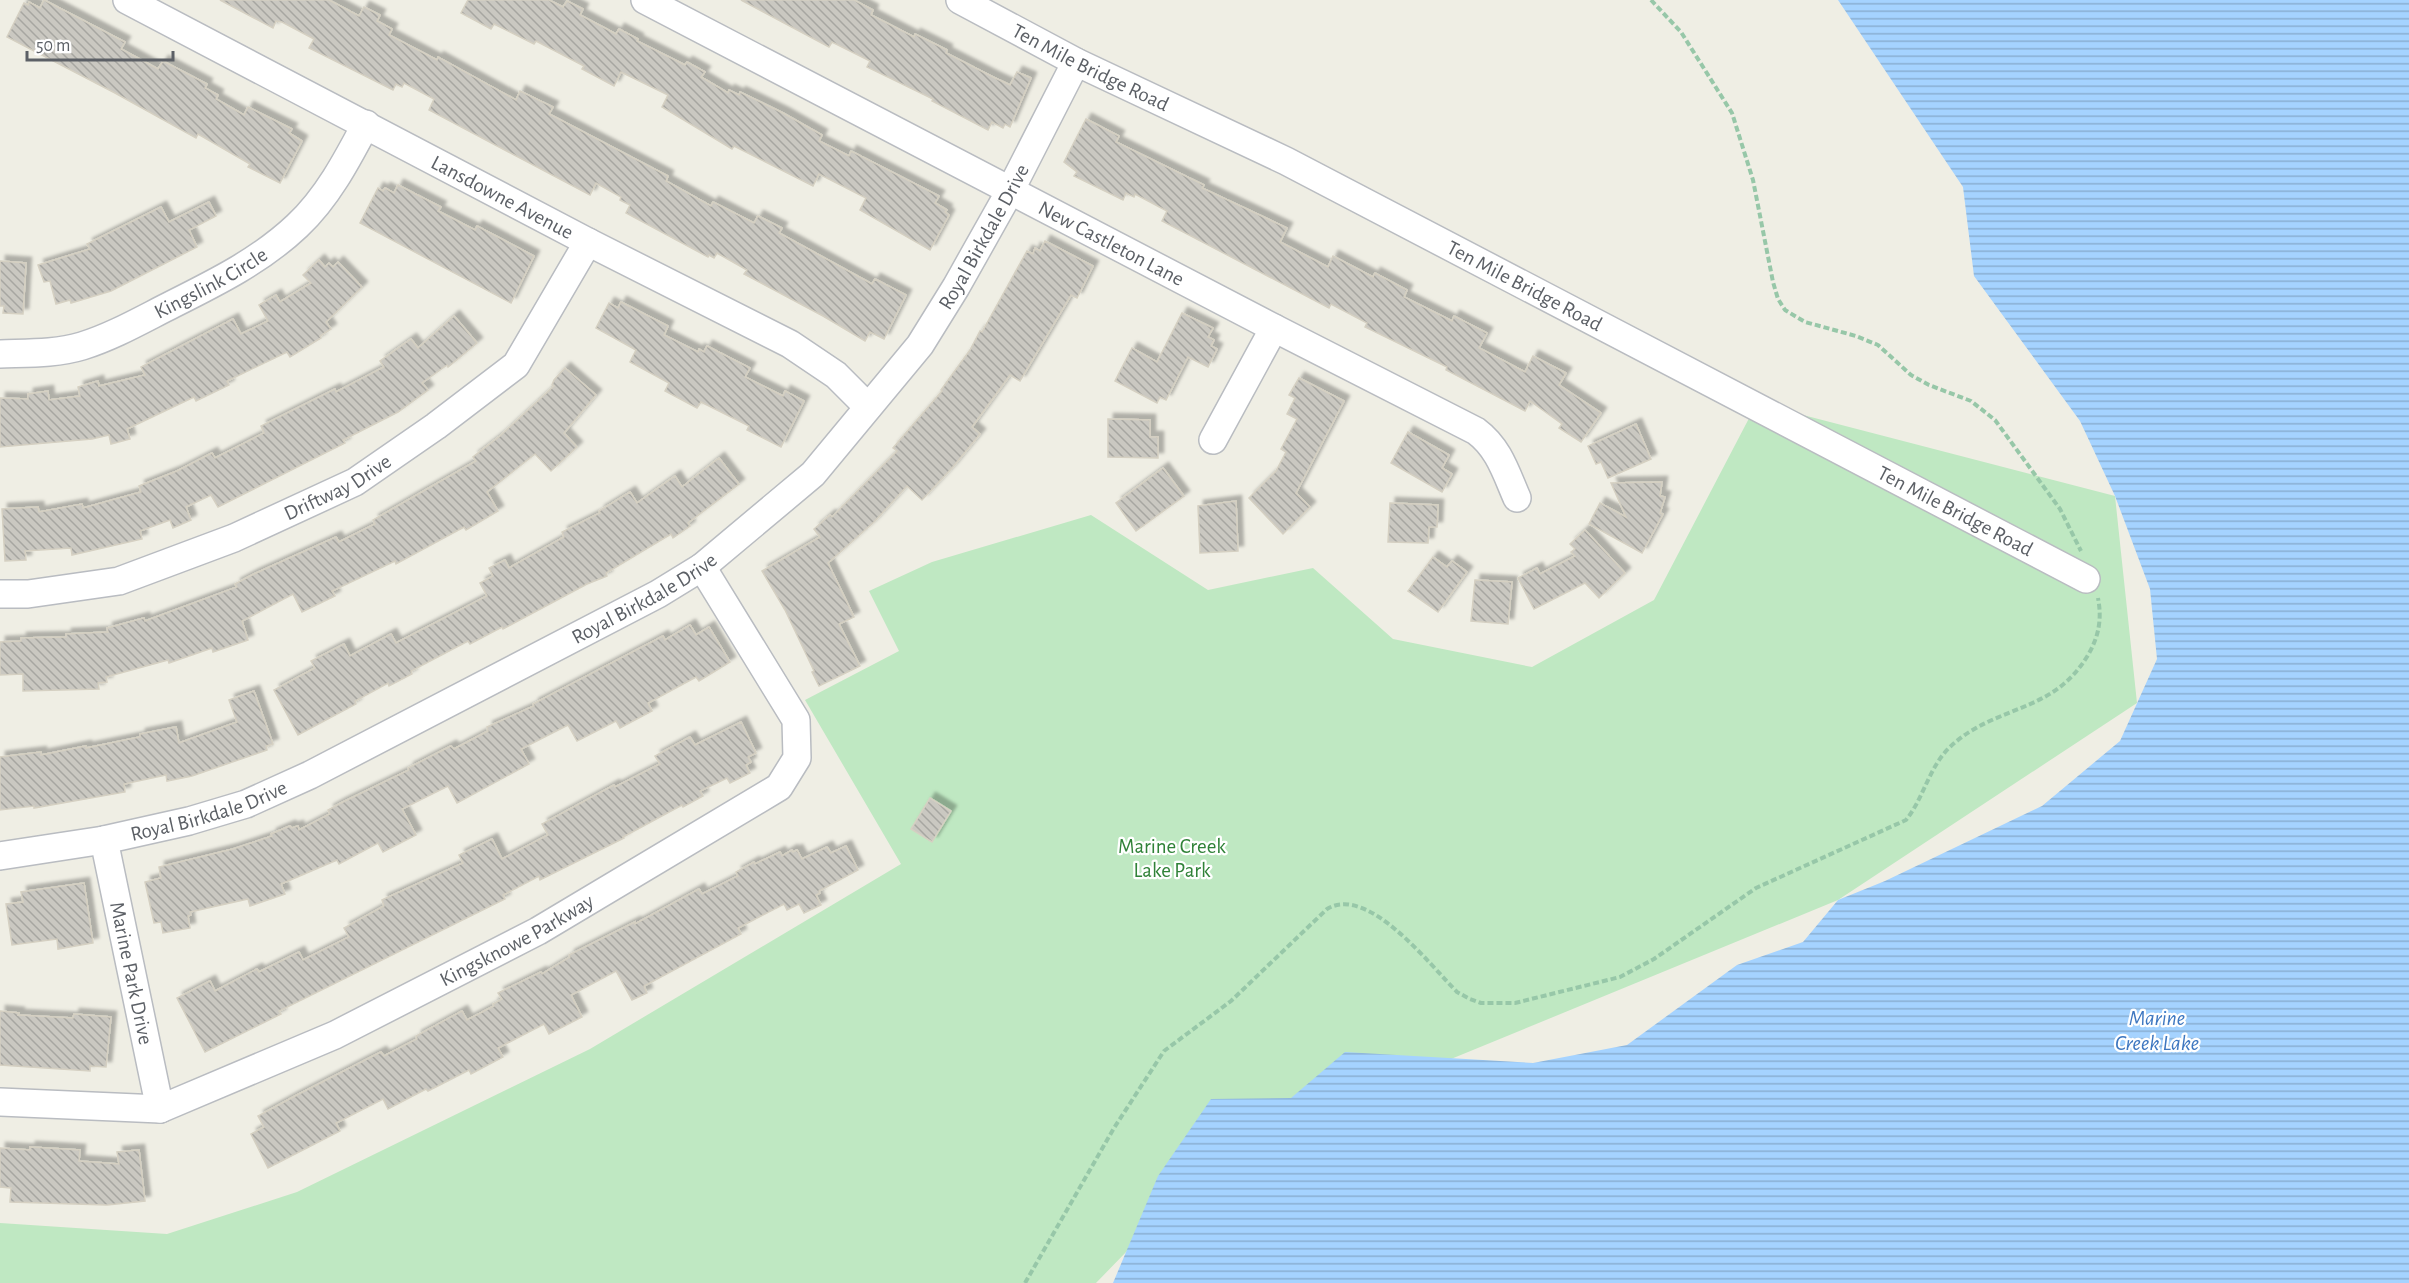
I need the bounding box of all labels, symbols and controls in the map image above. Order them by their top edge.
street label: Ten Mile Bridge Road [1009,20,1172,115]
scale bar [27,24,172,62]
text: 50 m [36,37,70,55]
street label: Lansdowne Avenue [428,151,577,243]
street label: Royal Birkdale Drive [934,161,1032,313]
street label: New Castleton Lane [1035,197,1188,290]
street label: Ten Mile Bridge Road [1444,237,1606,335]
street label: Kingslink Circle [151,243,271,322]
street label: Driftway Drive [281,450,395,524]
street label: Ten Mile Bridge Road [1874,462,2037,560]
street label: Royal Birkdale Drive [568,549,721,648]
street label: Royal Birkdale Drive [128,776,290,844]
park label: Marine Creek Lake Park [1118,836,1226,881]
street label: Kingsknowe Parkway [436,890,597,990]
street label: Marine Park Drive [107,900,157,1046]
water label: Marine Creek Lake [2115,1007,2199,1054]

